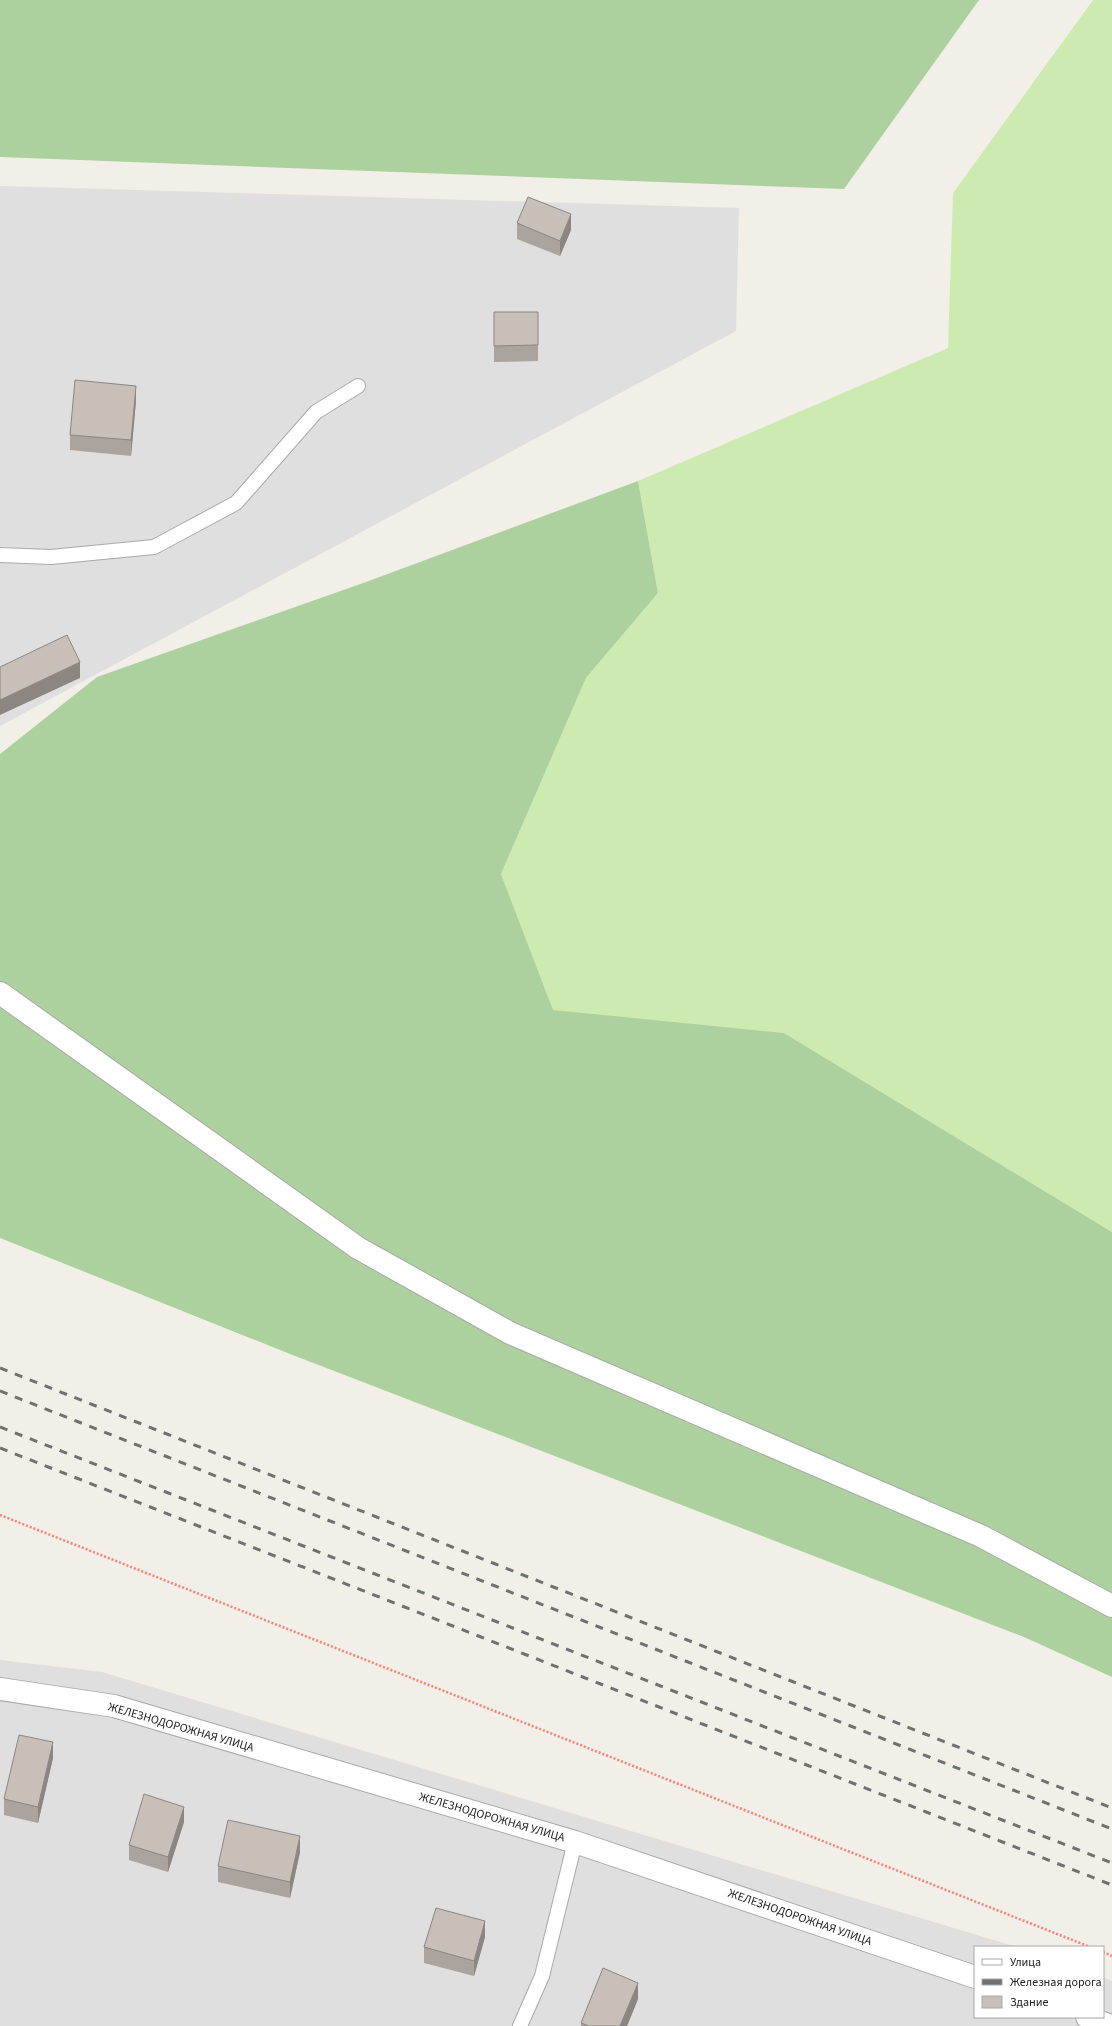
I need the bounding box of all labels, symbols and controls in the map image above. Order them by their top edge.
street label: ЖЕЛЕЗНОДОРОЖНАЯ УЛИЦА [106,1699,256,1757]
street label: ЖЕЛЕЗНОДОРОЖНАЯ УЛИЦА [417,1789,567,1847]
street label: ЖЕЛЕЗНОДОРОЖНАЯ УЛИЦА [726,1885,874,1950]
legend [974,1946,1104,2018]
text: Улица [1010,1954,1041,1971]
text: Железная дорога [1010,1974,1102,1991]
text: Здание [1010,1994,1049,2011]

